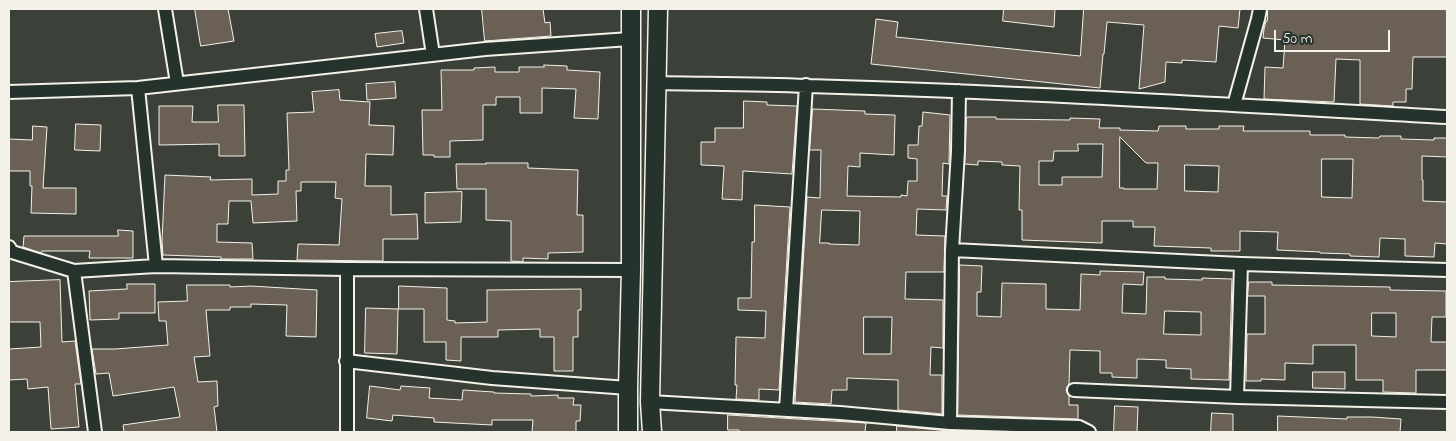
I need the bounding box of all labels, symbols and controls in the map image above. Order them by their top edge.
scale bar [1276,20,1392,52]
text: 50 m [1282,28,1312,50]

